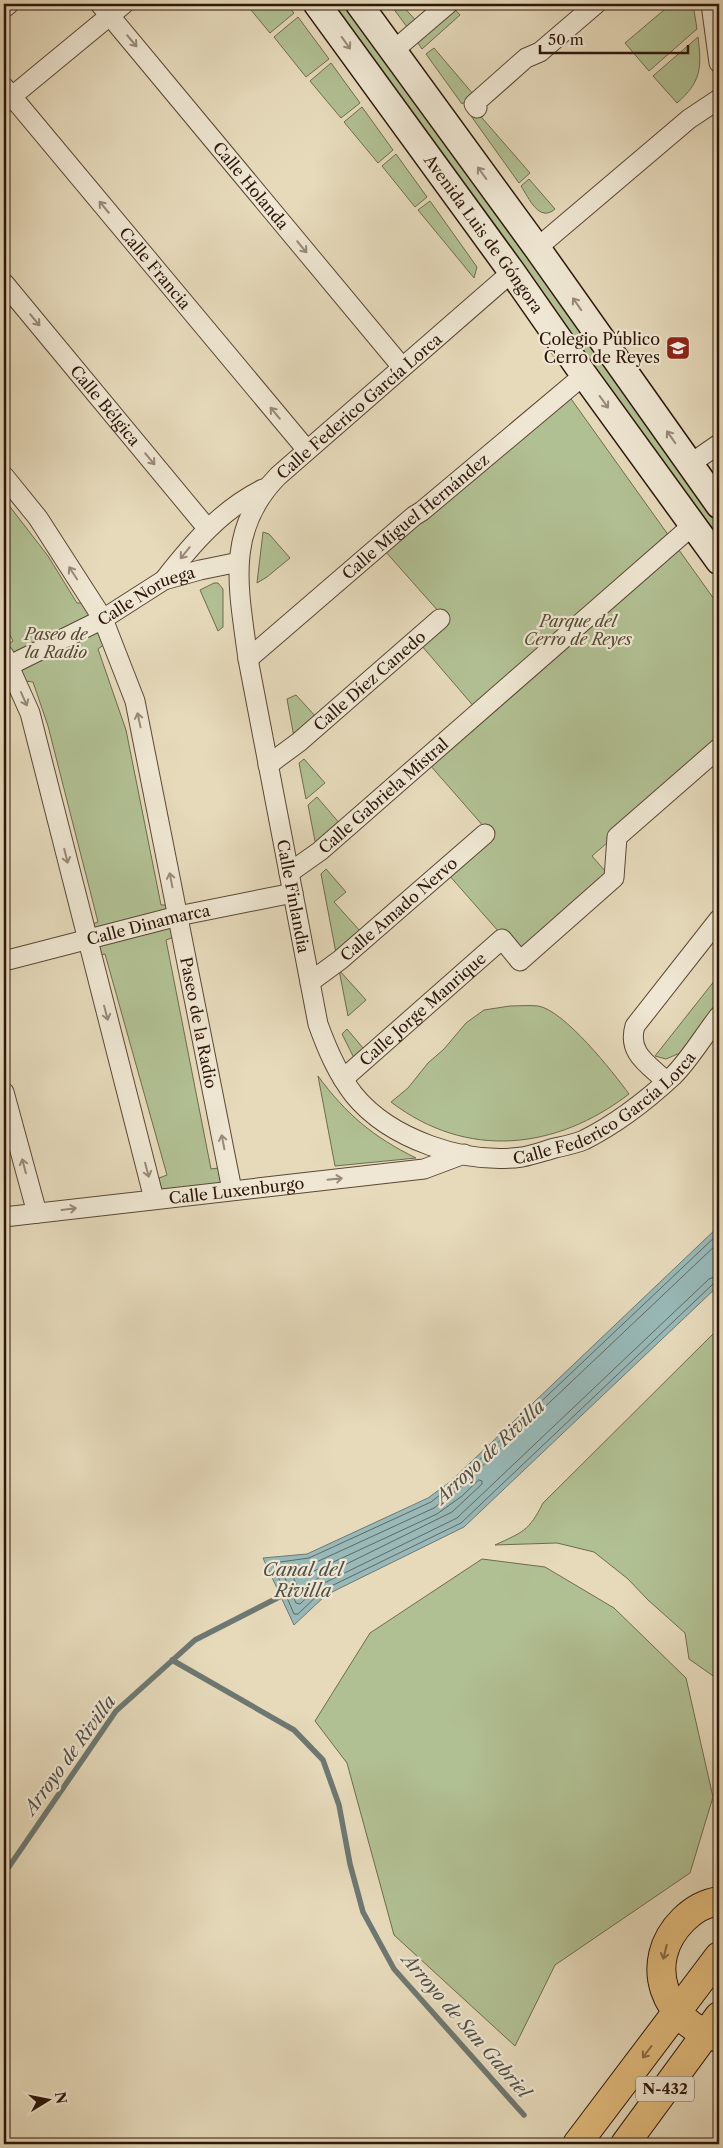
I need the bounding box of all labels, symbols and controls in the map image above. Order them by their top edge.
scale bar [540,22,688,54]
text: 50 m [548,30,584,49]
one-way arrow [126,35,137,48]
one-way arrow [341,35,351,49]
street label: Calle Holanda [209,137,294,234]
street label: Avenida Luis de Góngora [419,150,548,317]
one-way arrow [476,166,487,180]
one-way arrow [99,201,110,214]
street label: Calle Francia [115,223,196,314]
one-way arrow [297,240,308,253]
one-way arrow [572,298,582,312]
one-way arrow [29,313,40,326]
street label: Calle Federico García Lorca [272,328,446,483]
place label: Colegio Público Cerro de Reyes [539,329,660,367]
school or university icon: Colegio Público Cerro de Reyes [665,335,691,361]
street label: Calle Bélgica [66,361,145,450]
one-way arrow [599,395,609,409]
one-way arrow [270,406,281,419]
one-way arrow [666,430,676,444]
street label: Calle Miguel Hernández [338,449,493,584]
one-way arrow [144,452,155,465]
one-way arrow [179,547,190,560]
street label: Calle Noruega [94,562,197,630]
one-way arrow [68,566,78,580]
park label: Parque del Cerro de Reyes [524,611,632,649]
park label: Paseo de la Radio [23,624,89,662]
street label: Calle Díez Canedo [309,626,430,735]
one-way arrow [20,691,29,706]
one-way arrow [134,713,143,729]
street label: Calle Gabriela Mistral [314,733,452,858]
street label: Calle Finlandia [273,838,314,955]
one-way arrow [62,847,71,863]
street label: Calle Amado Nervo [336,853,461,965]
one-way arrow [166,872,175,888]
street label: Calle Dinamarca [84,900,212,949]
street label: Calle Jorge Manrique [355,948,490,1070]
street label: Paseo de la Radio [176,955,222,1090]
one-way arrow [102,1005,111,1021]
street label: Calle Federico García Lorca [512,1047,700,1168]
one-way arrow [217,1134,227,1150]
one-way arrow [19,1158,28,1174]
one-way arrow [143,1162,152,1178]
street label: Calle Luxenburgo [168,1173,305,1208]
one-way arrow [327,1174,343,1184]
one-way arrow [61,1204,77,1214]
water label: Arroyo de Rivilla [428,1395,550,1511]
water label: Canal del Rivilla [263,1559,345,1602]
water label: Arroyo de Rivilla [18,1691,121,1821]
one-way arrow [660,1943,669,1959]
water label: Arroyo de San Gabriel [395,1947,536,2104]
one-way arrow [642,2045,652,2059]
north arrow [22,2076,72,2126]
road number: N-432 [636,2076,694,2102]
text: N [51,2090,71,2105]

